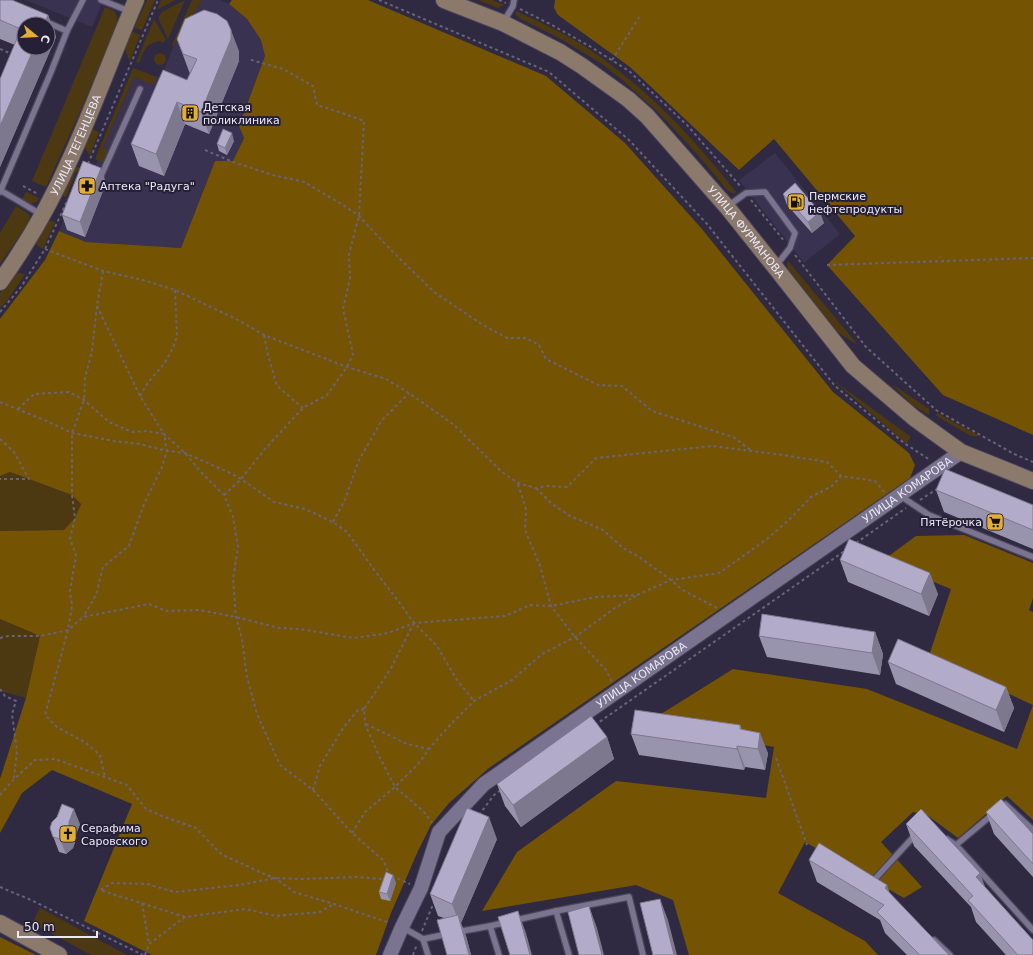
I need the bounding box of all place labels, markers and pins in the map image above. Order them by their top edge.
place label: Детская поликлиника [203,101,280,127]
building icon: Детская поликлиника [180,103,200,123]
pharmacy icon: Аптека "Радуга" [77,176,97,196]
place label: Аптека "Радуга" [100,180,195,193]
place label: Пермские нефтепродукты [809,190,902,216]
fuel station icon: Пермские нефтепродукты [786,192,806,212]
supermarket icon: Пятёрочка [985,512,1005,532]
place label: Пятёрочка [920,516,982,529]
place label: Серафима Саровского [81,822,148,848]
church icon: Серафима Саровского [58,824,78,844]

